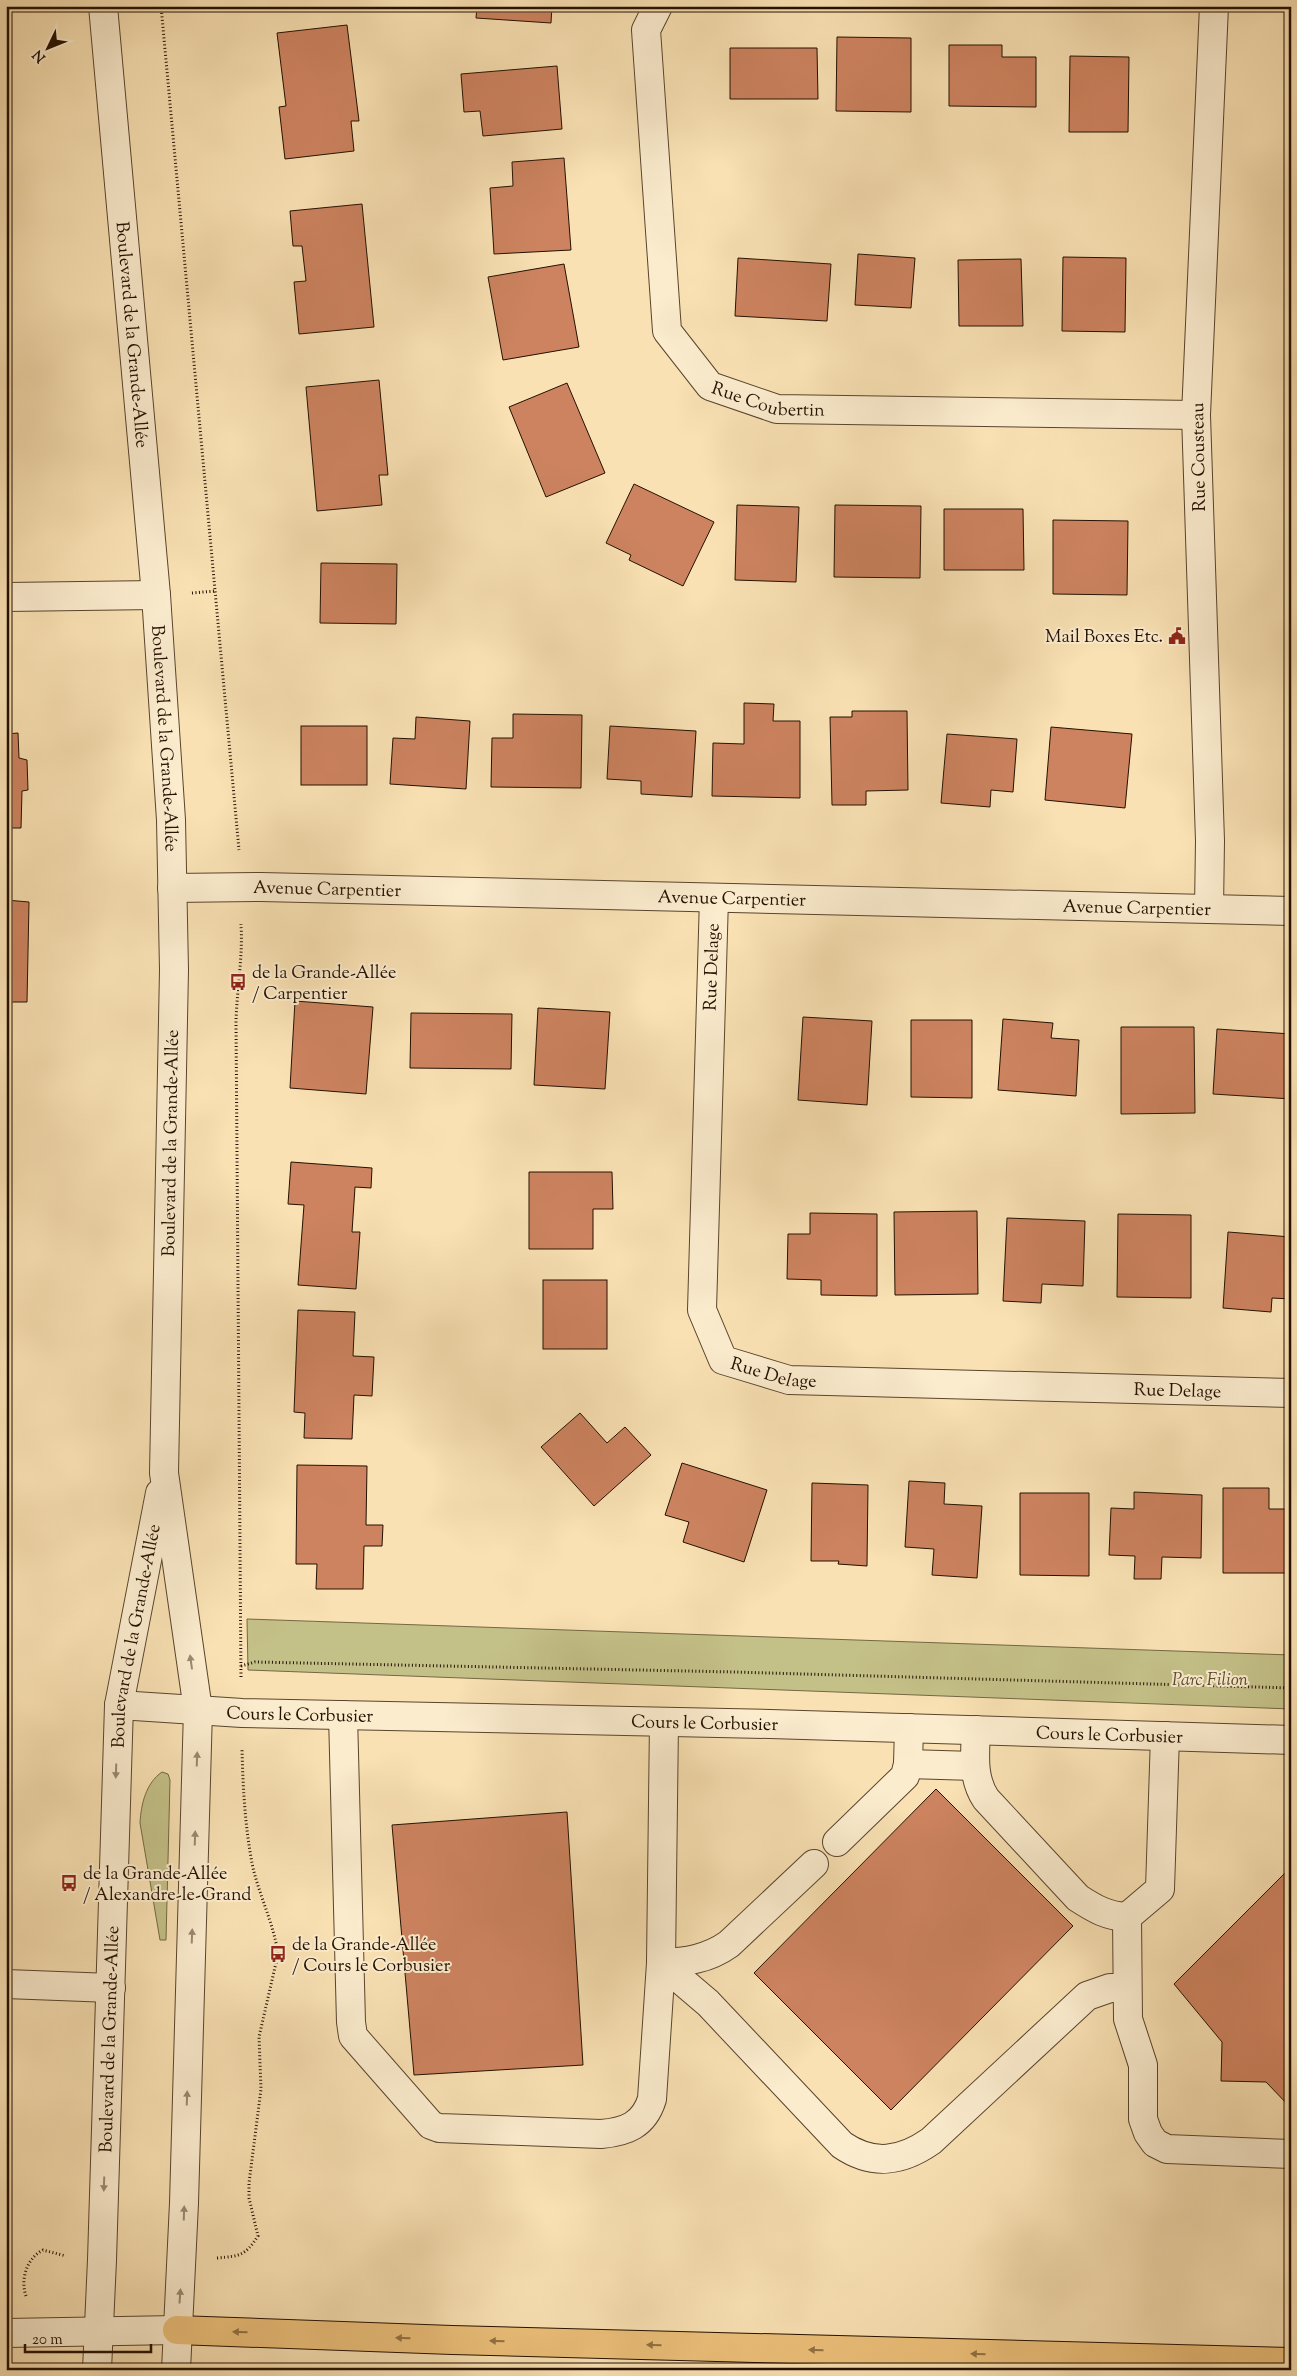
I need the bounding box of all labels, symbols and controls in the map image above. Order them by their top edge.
north arrow [22,22,72,72]
text: N [29,45,51,66]
street label: Boulevard de la Grande-Allée [107,220,154,449]
street label: Rue Coubertin [708,376,825,425]
street label: Rue Cousteau [1186,402,1214,512]
street label: Boulevard de la Grande-Allée [143,624,183,852]
place label: Mail Boxes Etc. [1045,625,1163,651]
public building icon: Mail Boxes Etc. [1167,626,1187,646]
street label: Avenue Carpentier [253,876,402,905]
street label: Avenue Carpentier [657,885,806,915]
street label: Avenue Carpentier [1062,895,1211,924]
street label: Rue Delage [698,923,728,1011]
place label: de la Grande-Allée / Carpentier [252,961,396,1008]
bus stop icon: de la Grande-Allée / Carpentier [228,972,248,992]
street label: Boulevard de la Grande-Allée [157,1029,187,1257]
street label: Rue Delage [727,1352,817,1396]
street label: Rue Delage [1133,1378,1222,1406]
street label: Boulevard de la Grande-Allée [107,1522,169,1749]
one-way arrow [187,1653,195,1669]
park label: Parc Filion [1172,1668,1249,1694]
street label: Cours le Corbusier [225,1701,374,1731]
street label: Cours le Corbusier [631,1710,779,1739]
street label: Cours le Corbusier [1036,1721,1183,1752]
one-way arrow [193,1750,201,1766]
one-way arrow [112,1764,120,1780]
one-way arrow [191,1830,199,1846]
place label: de la Grande-Allée / Alexandre-le-Grand [83,1862,252,1909]
bus stop icon: de la Grande-Allée / Alexandre-le-Grand [59,1873,79,1893]
street label: Boulevard de la Grande-Allée [94,1925,127,2153]
one-way arrow [188,1927,196,1943]
place label: de la Grande-Allée / Cours le Corbusier [292,1933,450,1980]
bus stop icon: de la Grande-Allée / Cours le Corbusier [268,1944,288,1964]
one-way arrow [183,2090,191,2106]
one-way arrow [99,2176,107,2192]
one-way arrow [180,2205,188,2221]
one-way arrow [176,2288,184,2304]
scale bar [25,2321,151,2353]
one-way arrow [232,2328,248,2336]
text: 20 m [32,2330,63,2351]
one-way arrow [395,2334,411,2342]
one-way arrow [489,2337,505,2345]
one-way arrow [645,2341,661,2349]
one-way arrow [808,2346,824,2354]
one-way arrow [970,2350,986,2358]

